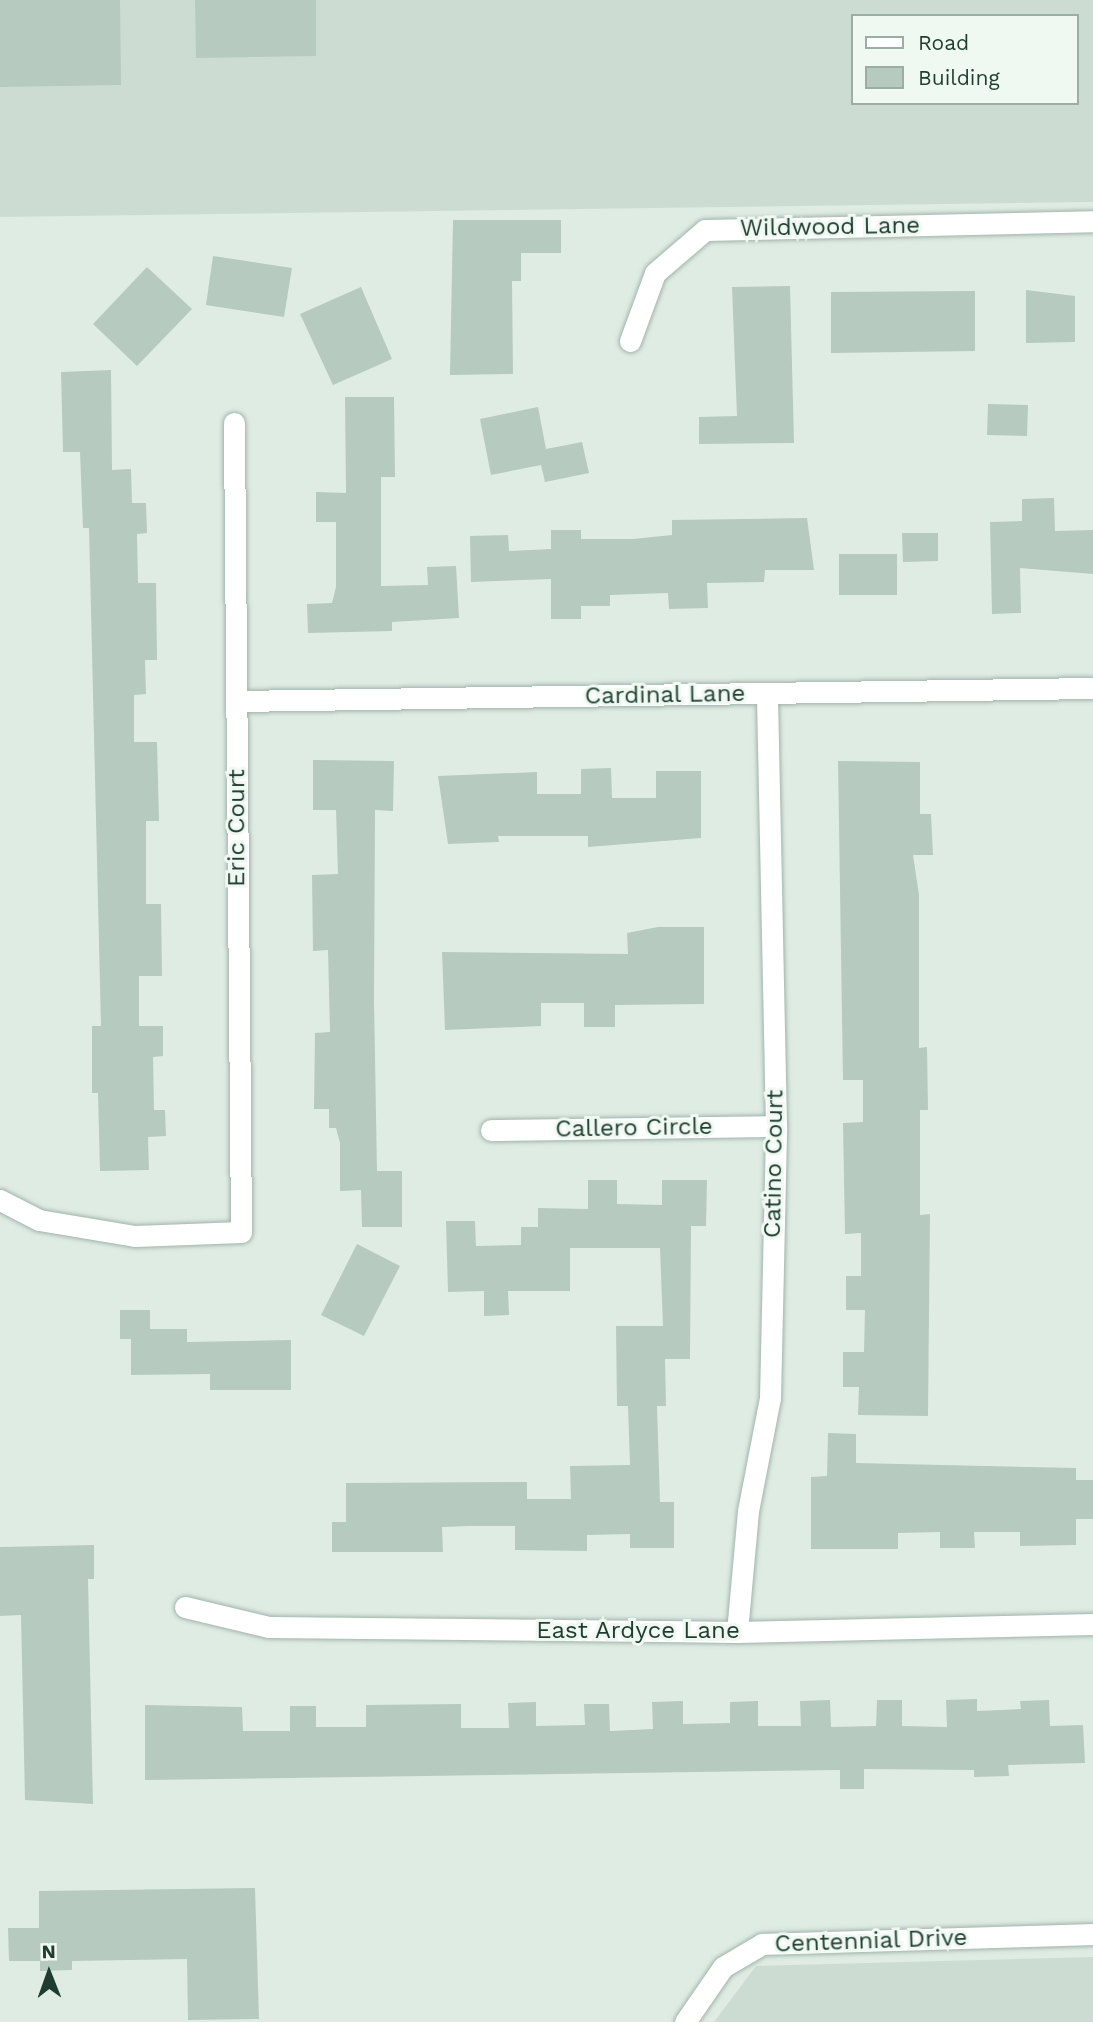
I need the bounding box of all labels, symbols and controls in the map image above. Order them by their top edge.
legend [852,14,1079,105]
text: Road [918,30,969,55]
text: Building [918,65,1000,90]
street label: Wildwood Lane [740,211,920,243]
street label: Cardinal Lane [584,679,746,711]
street label: Eric Court [223,769,251,887]
street label: Catino Court [758,1090,790,1238]
street label: Callero Circle [555,1112,713,1144]
street label: East Ardyce Lane [536,1617,740,1645]
street label: Centennial Drive [774,1923,968,1959]
north arrow [14,1938,84,2008]
text: N [41,1940,56,1963]

